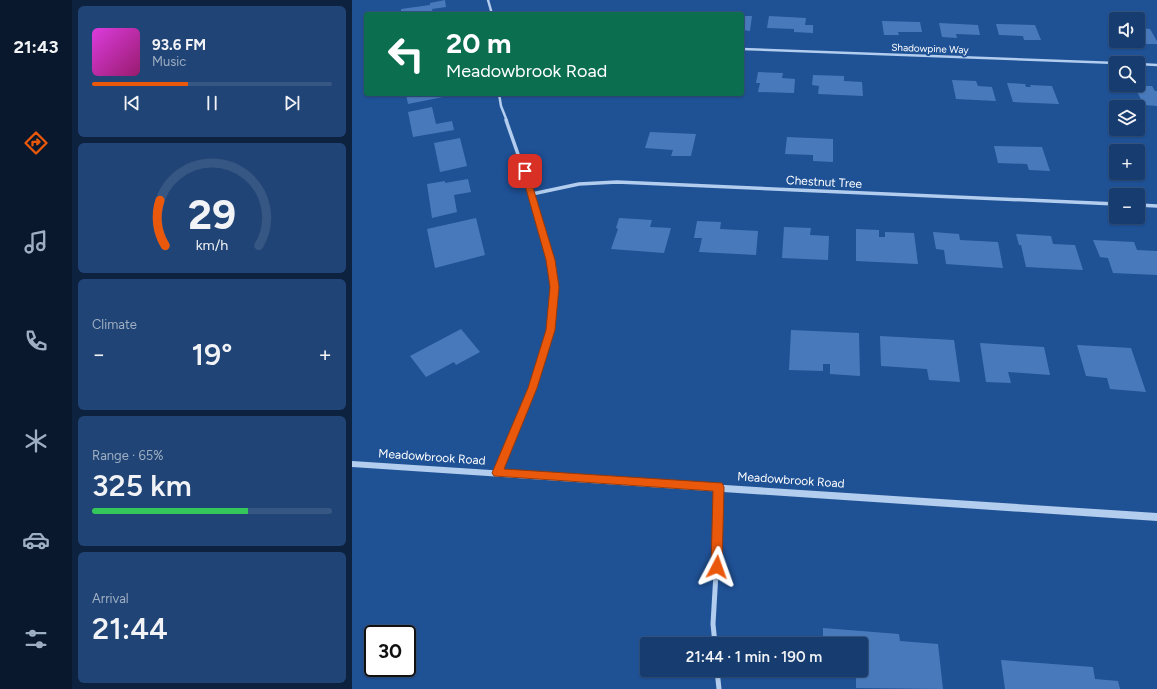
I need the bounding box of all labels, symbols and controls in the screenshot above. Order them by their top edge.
map controls [1109,12,1145,224]
button: sound [1109,12,1145,48]
text: 20 m [446,26,511,60]
icon: left [380,28,432,80]
text: 21:43 [14,36,58,58]
text: 93.6 FM [152,36,206,54]
street label: Shadowpine Way [891,41,970,56]
text: Music [152,54,186,69]
button: search [1109,56,1145,92]
text: Meadowbrook Road [446,60,607,82]
icon: previous [121,92,143,114]
icon: pause [201,92,223,114]
icon: next [281,92,303,114]
button: layers [1109,100,1145,136]
icon: directions [22,129,50,157]
button: + [1109,144,1145,180]
pin [508,154,542,188]
icon: arrive [514,160,536,182]
street label: Chestnut Tree [786,173,863,191]
button: − [1109,188,1145,224]
text: 29 [188,189,236,239]
icon: music [22,228,50,256]
text: km/h [196,235,228,253]
text: Climate [92,317,137,332]
icon: phone [22,327,50,355]
text: 19° [191,336,233,373]
text: − [92,341,106,368]
text: + [318,341,332,368]
icon: climate [22,427,50,455]
street label: Meadowbrook Road [378,446,486,468]
text: Range · 65% [92,448,164,463]
text: 325 km [92,467,192,504]
street label: Meadowbrook Road [737,469,845,491]
icon: car [22,526,50,554]
position arrow [696,546,738,588]
text: Arrival [92,591,129,606]
text: 21:44 [92,610,168,647]
icon: filters [22,625,50,653]
speed limit sign: 30 [364,625,416,677]
text: 21:44 · 1 min · 190 m [686,648,822,666]

